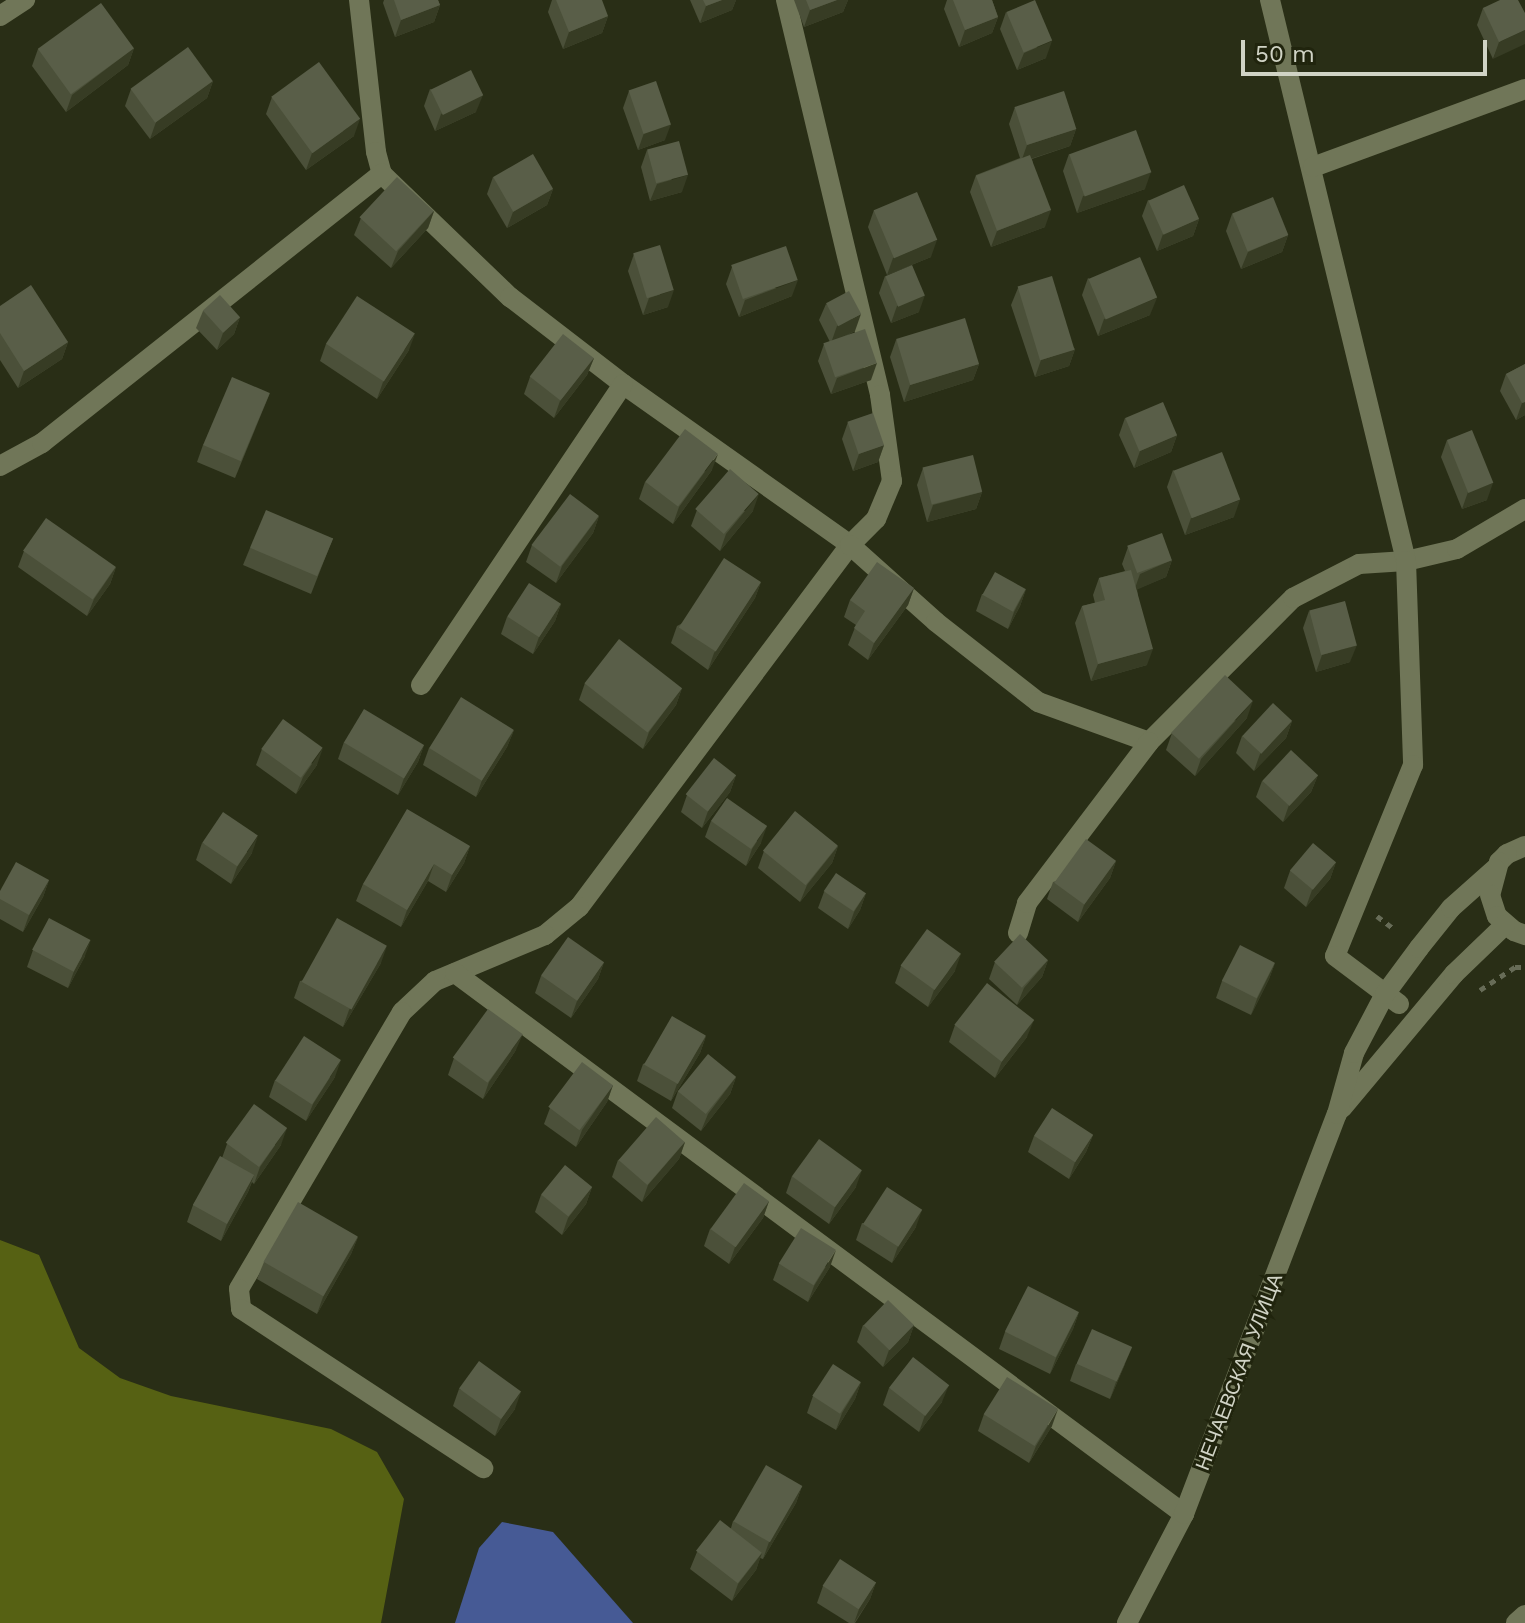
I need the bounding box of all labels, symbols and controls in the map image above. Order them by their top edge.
scale bar [1245,24,1491,74]
text: 50 m [1255,40,1315,68]
street label: НЕЧАЕВСКАЯ УЛИЦА [1190,1270,1288,1474]

